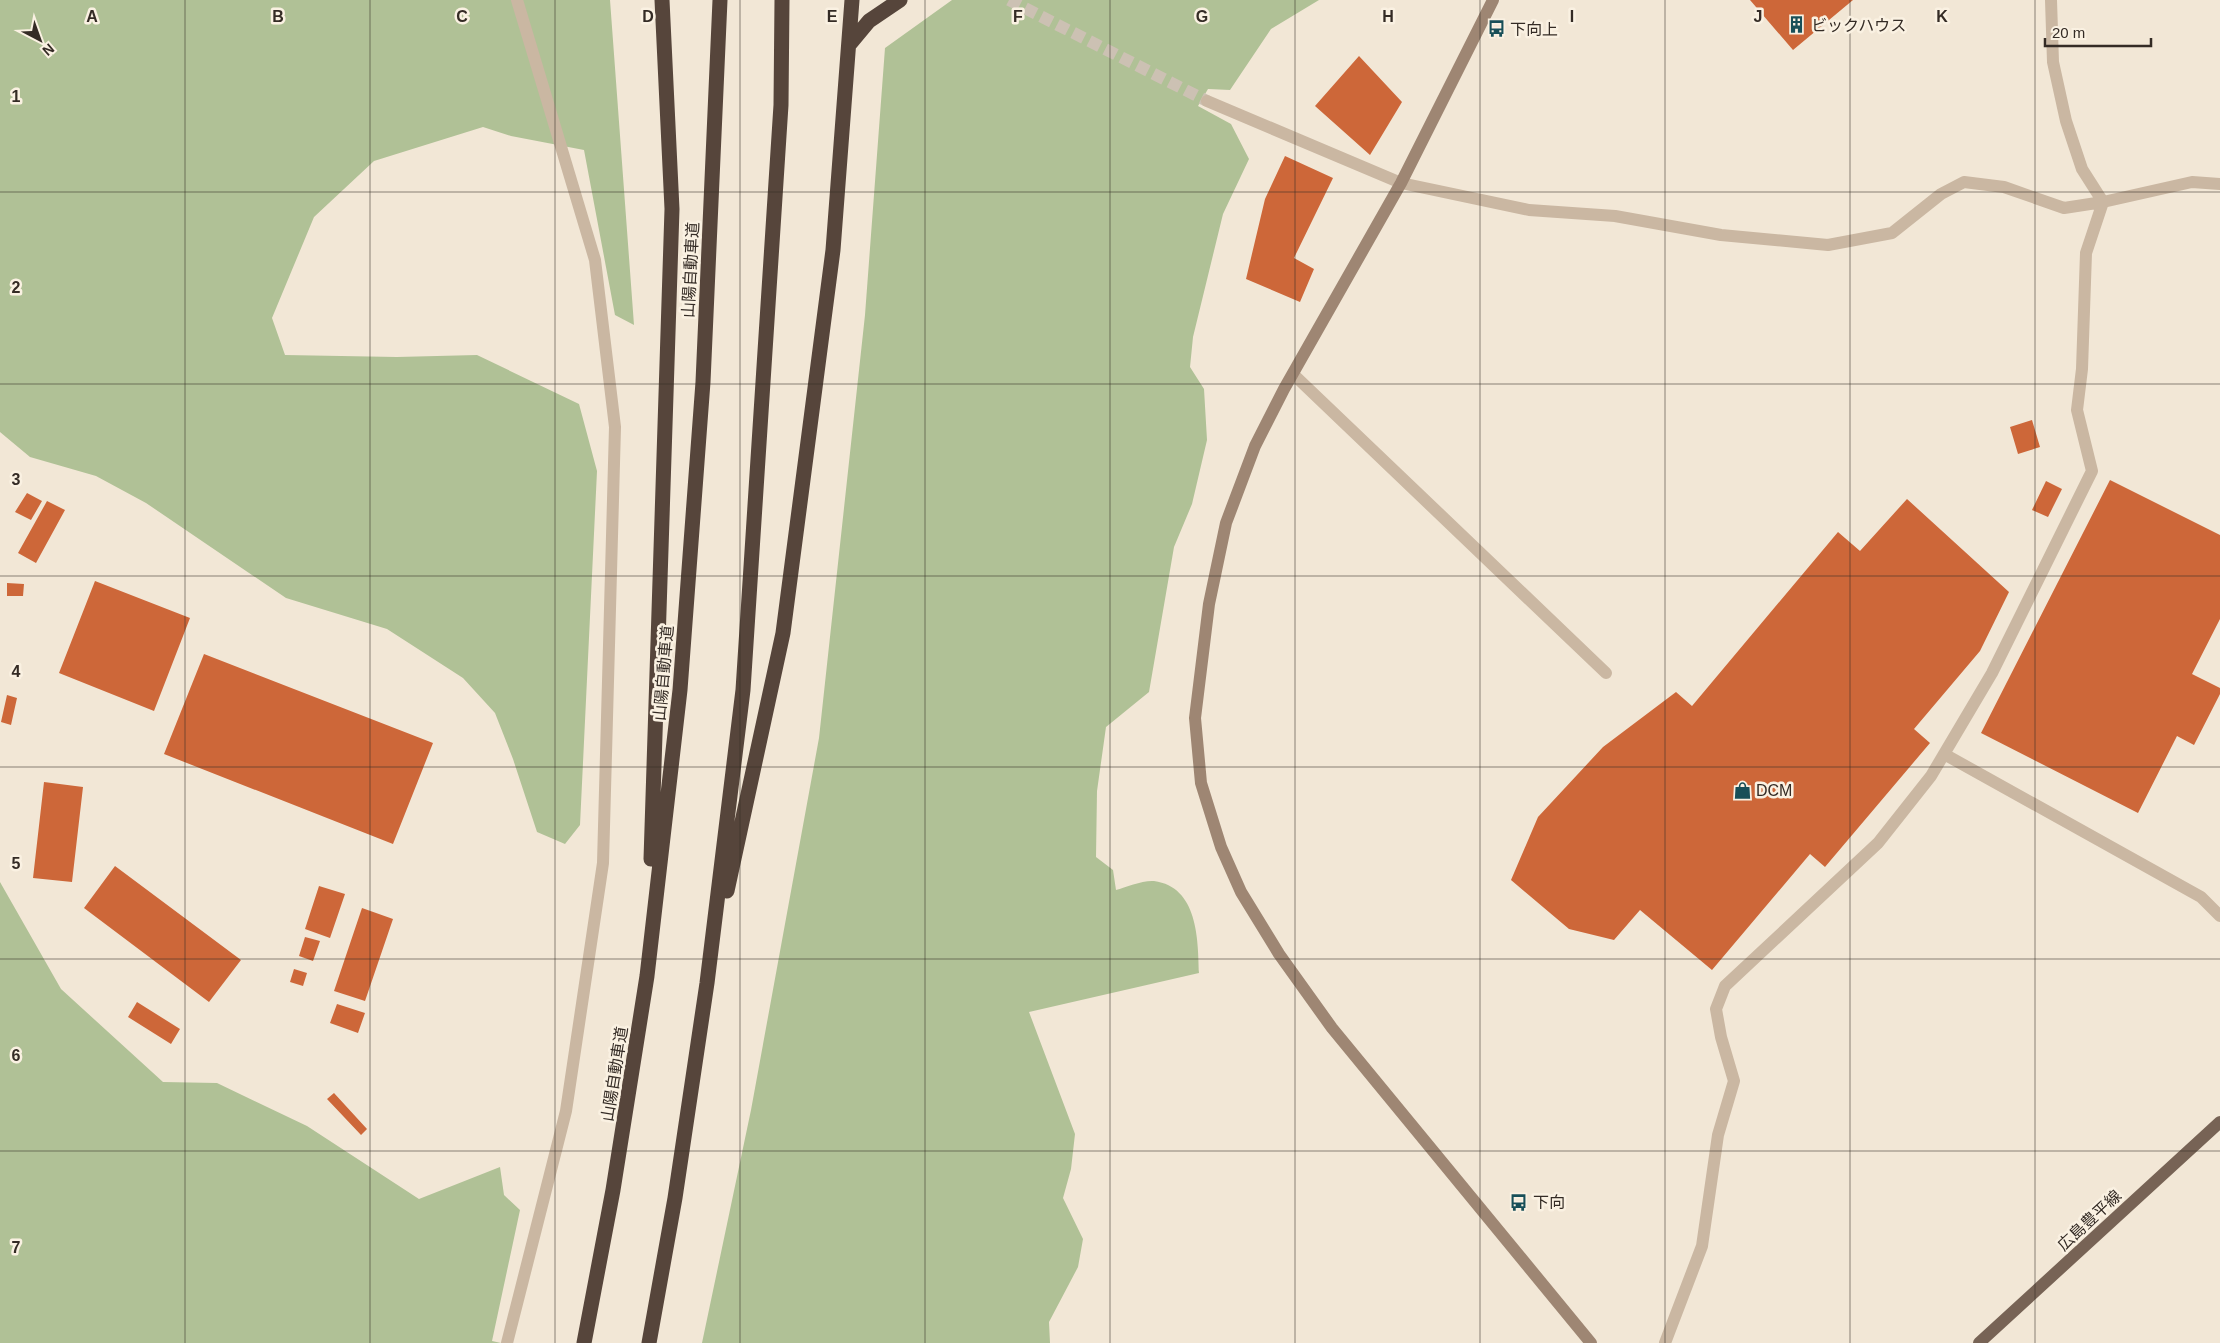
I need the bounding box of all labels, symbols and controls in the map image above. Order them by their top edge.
text: A [86,8,98,25]
text: B [272,8,284,25]
text: C [456,8,468,25]
text: D [642,8,654,25]
text: E [827,8,838,25]
text: F [1013,8,1023,25]
text: G [1196,8,1208,25]
text: H [1382,8,1394,25]
text: I [1570,8,1574,25]
text: J [1754,8,1762,25]
text: K [1936,8,1948,25]
north arrow [15,15,65,65]
building icon: ビックハウス [1787,15,1807,35]
scale bar [2045,15,2151,47]
place label: ビックハウス [1811,17,1906,34]
bus stop icon: 下向上 [1486,19,1506,39]
place label: 下向上 [1510,21,1558,38]
text: 20 m [2052,24,2085,41]
text: N [39,40,58,59]
text: 1 [12,88,21,105]
street label: 山陽自動車道 [679,222,702,318]
text: 2 [12,279,21,296]
text: 3 [12,471,21,488]
street label: 山陽自動車道 [651,624,676,722]
text: 4 [12,663,21,680]
shop icon: DCM [1732,780,1752,800]
place label: DCM [1756,782,1792,799]
text: 5 [12,855,21,872]
street label: 山陽自動車道 [599,1025,630,1123]
text: 6 [12,1047,21,1064]
street label: 広島豊平線 [2054,1187,2124,1254]
bus stop icon: 下向 [1509,1192,1529,1212]
place label: 下向 [1533,1194,1565,1211]
text: 7 [12,1239,21,1256]

